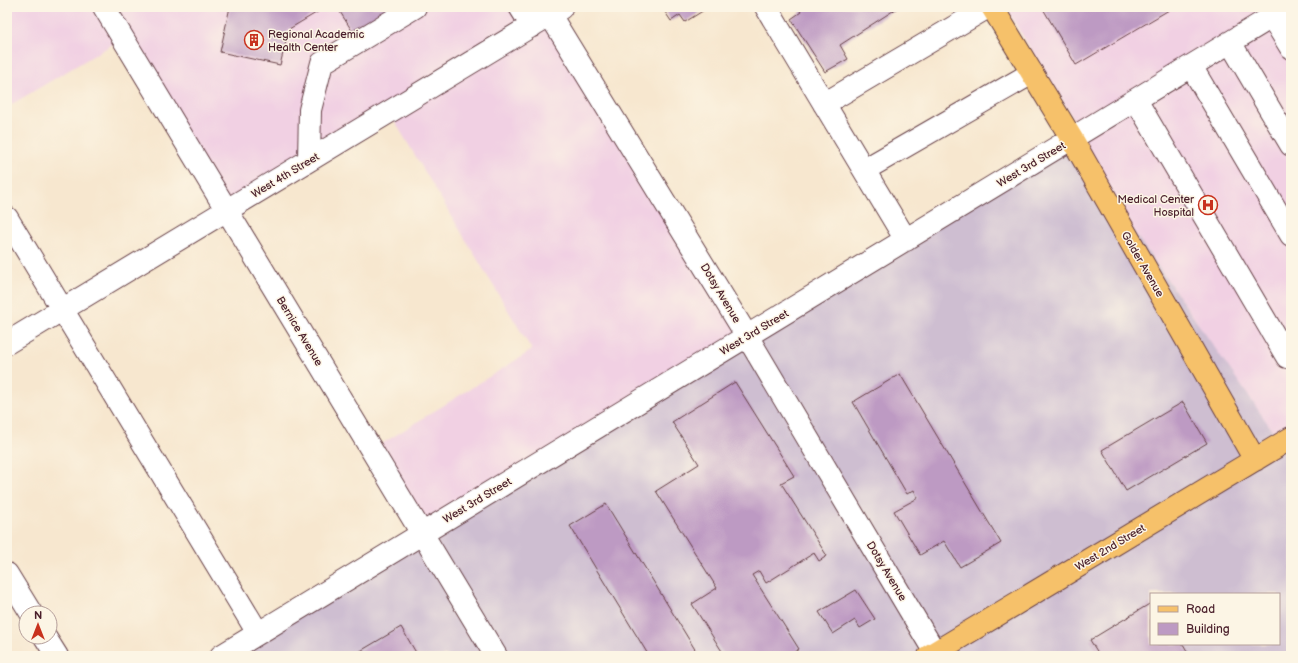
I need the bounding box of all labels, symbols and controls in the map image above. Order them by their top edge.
place label: Regional Academic Health Center [268,28,364,54]
building icon: Regional Academic Health Center [243,29,265,51]
street label: West 3rd Street [995,139,1068,190]
street label: West 4th Street [249,150,322,201]
place label: Medical Center Hospital [1118,193,1195,219]
hospital icon: Medical Center Hospital [1197,194,1219,216]
street label: Golder Avenue [1119,229,1167,300]
street label: Dotsy Avenue [698,261,744,326]
street label: Bernice Avenue [274,294,326,369]
street label: West 3rd Street [718,307,791,358]
street label: West 3rd Street [441,475,514,526]
street label: West 2nd Street [1073,521,1148,574]
street label: Dotsy Avenue [864,539,910,604]
legend [1150,593,1280,645]
text: Road [1186,602,1215,617]
north arrow [18,605,58,645]
text: N [34,609,42,622]
text: Building [1186,622,1230,637]

